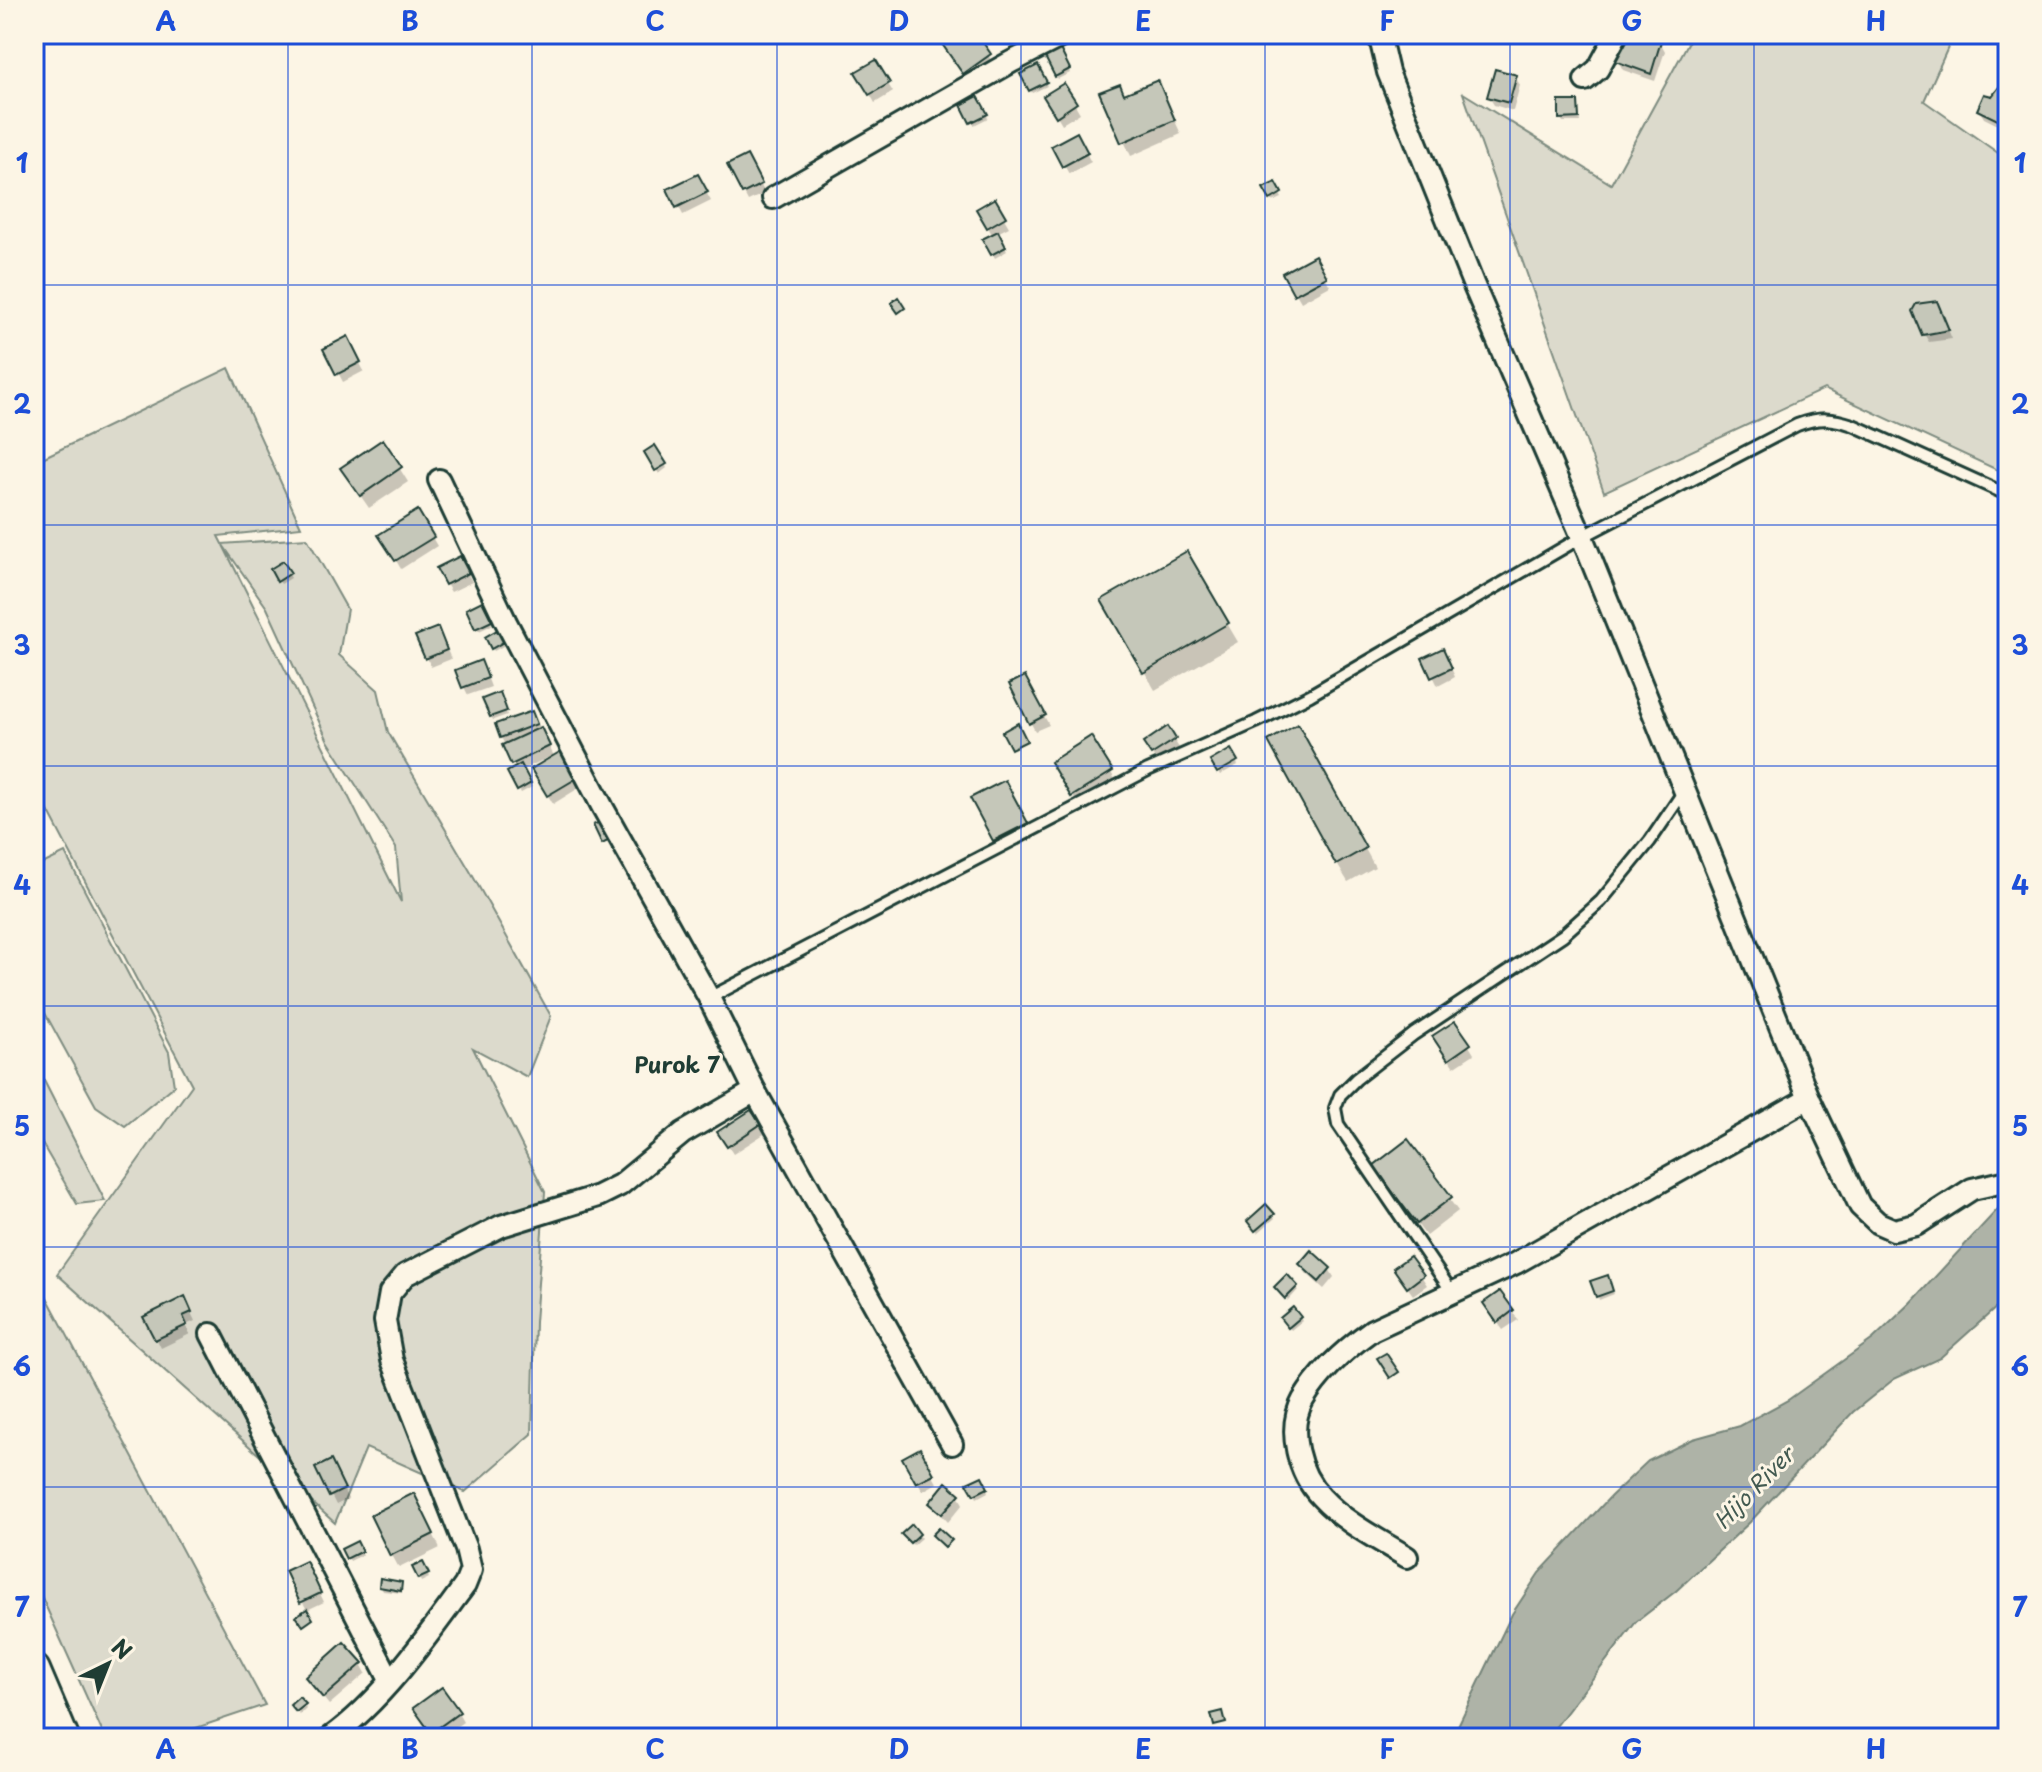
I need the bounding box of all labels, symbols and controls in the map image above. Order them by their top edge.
text: A [156,1,176,40]
text: B [401,1,419,40]
text: C [645,1,665,40]
text: D [889,1,909,40]
text: E [1135,1,1151,40]
text: F [1379,1,1395,40]
text: G [1621,1,1643,40]
text: H [1866,1,1886,40]
text: 1 [16,143,28,182]
text: 1 [2014,143,2026,182]
text: 2 [13,384,31,423]
text: 2 [2011,384,2029,423]
text: 3 [13,625,31,664]
text: 3 [2011,625,2029,664]
text: 4 [13,865,31,904]
text: 4 [2011,865,2029,904]
district label: Purok 7 [634,1047,720,1080]
text: 5 [14,1106,30,1145]
text: 5 [2012,1106,2028,1145]
text: 6 [13,1346,31,1385]
text: 6 [2011,1346,2029,1385]
water label: Hijo River [1705,1436,1803,1535]
text: 7 [15,1587,30,1626]
text: 7 [2013,1587,2028,1626]
north arrow [68,1624,148,1704]
text: N [105,1630,140,1666]
text: A [156,1729,176,1768]
text: B [401,1729,419,1768]
text: C [645,1729,665,1768]
text: D [889,1729,909,1768]
text: E [1135,1729,1151,1768]
text: F [1379,1729,1395,1768]
text: G [1621,1729,1643,1768]
text: H [1866,1729,1886,1768]

